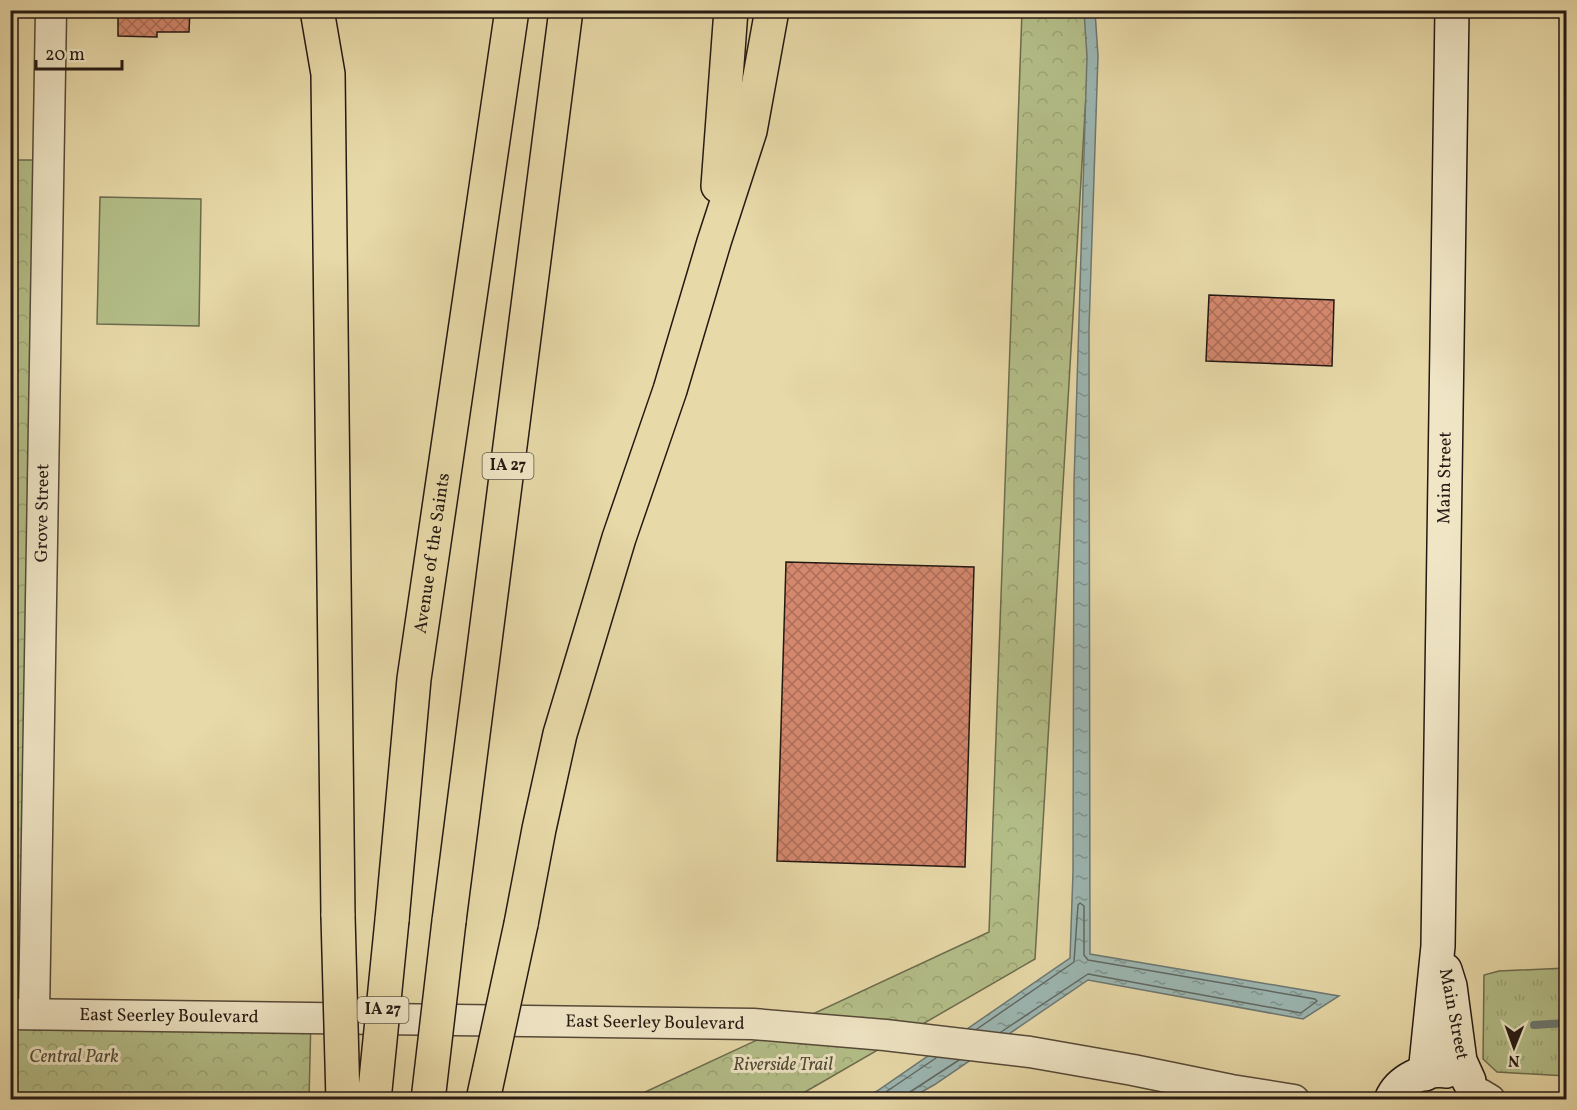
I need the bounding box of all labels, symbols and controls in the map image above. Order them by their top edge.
scale bar [36,33,122,71]
text: 20 m [45,43,85,68]
street label: Main Street [1432,431,1458,524]
road number: IA 27 [482,453,534,479]
street label: Grove Street [29,463,56,563]
street label: Avenue of the Saints [408,471,457,635]
street label: Main Street [1432,966,1474,1062]
road number: IA 27 [358,997,409,1023]
street label: East Seerley Boulevard [79,1002,259,1030]
street label: East Seerley Boulevard [565,1009,745,1036]
north arrow [1484,1017,1544,1077]
park label: Central Park [29,1045,119,1070]
text: N [1507,1049,1520,1071]
park label: Riverside Trail [733,1053,833,1078]

